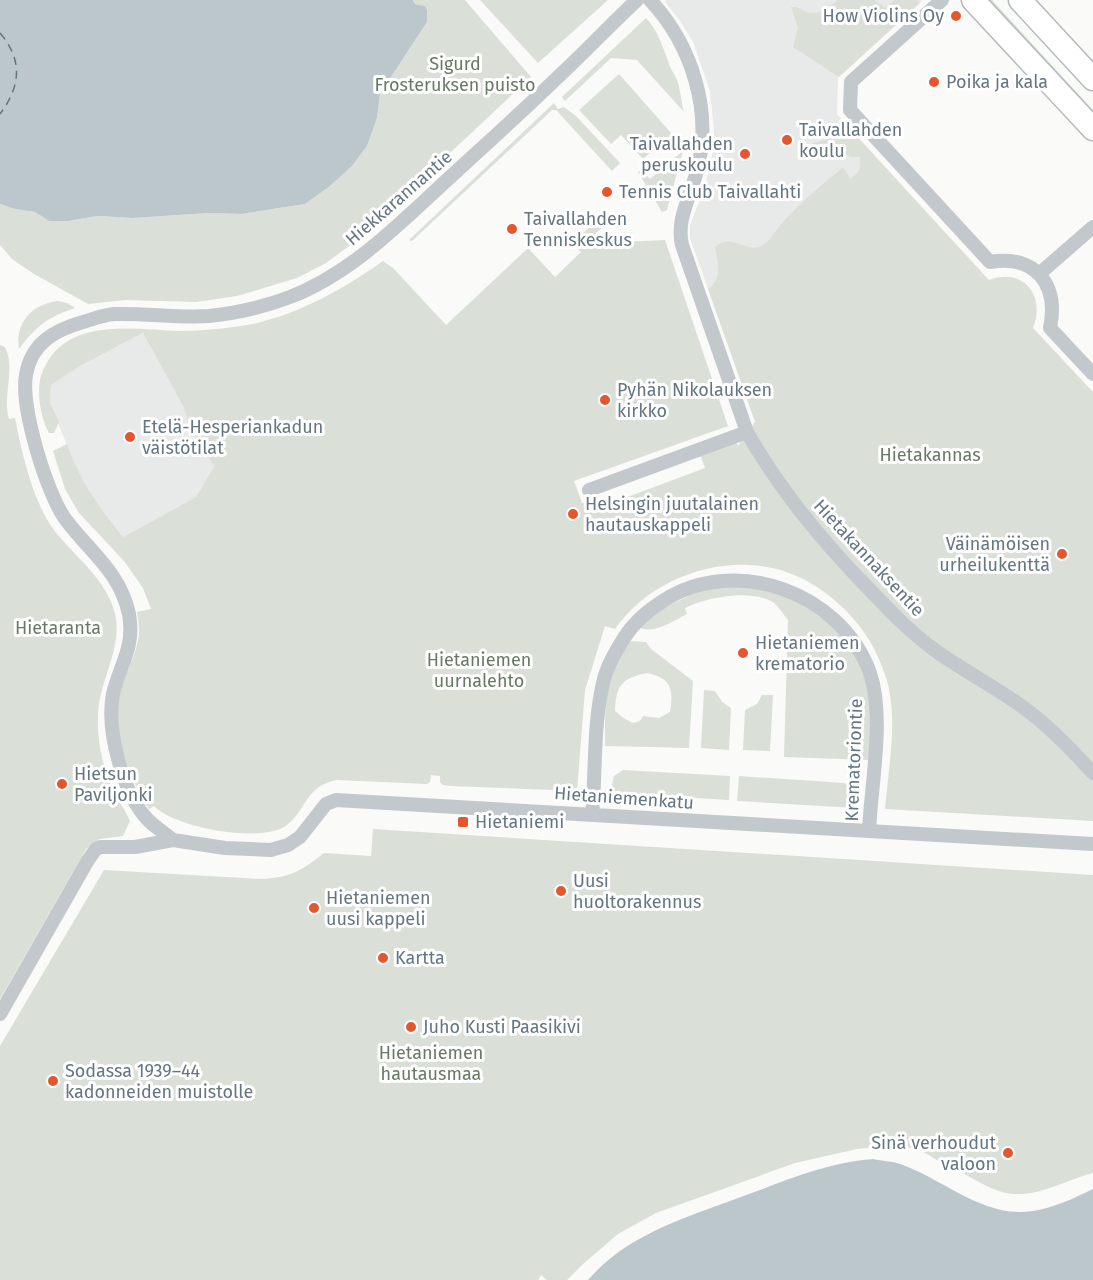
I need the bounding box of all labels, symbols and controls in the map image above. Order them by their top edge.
place label: How Violins Oy [823,5,944,27]
marker: How Violins Oy [949,9,963,23]
park label: Sigurd Frosteruksen puisto [374,53,536,96]
place label: Poika ja kala [946,71,1048,93]
marker: Poika ja kala [927,75,941,89]
place label: Taivallahden koulu [799,119,902,162]
place label: Taivallahden peruskoulu [630,133,733,176]
marker: Taivallahden koulu [780,133,794,147]
street label: Hiekkarannantie [341,146,457,250]
marker: Taivallahden peruskoulu [738,147,752,161]
place label: Tennis Club Taivallahti [619,181,801,203]
marker: Tennis Club Taivallahti [600,185,614,199]
place label: Taivallahden Tenniskeskus [524,208,632,251]
marker: Taivallahden Tenniskeskus [505,222,519,236]
place label: Pyhän Nikolauksen kirkko [617,379,772,422]
marker: Pyhän Nikolauksen kirkko [598,393,612,407]
place label: Etelä-Hesperiankadun väistötilat [142,416,323,459]
marker: Etelä-Hesperiankadun väistötilat [123,430,137,444]
park label: Hietakannas [879,444,981,466]
place label: Helsingin juutalainen hautauskappeli [585,493,759,536]
street label: Hietakannaksentie [809,495,929,621]
marker: Helsingin juutalainen hautauskappeli [566,507,580,521]
place label: Väinämöisen urheilukenttä [939,533,1050,576]
marker: Väinämöisen urheilukenttä [1055,547,1069,561]
park label: Hietaranta [15,617,101,639]
place label: Hietaniemen krematorio [755,632,860,675]
marker: Hietaniemen krematorio [736,646,750,660]
park label: Hietaniemen uurnalehto [427,649,531,692]
street label: Krematoriontie [841,698,867,822]
place label: Hietsun Paviljonki [74,763,153,806]
marker: Hietsun Paviljonki [55,777,69,791]
street label: Hietaniemenkatu [553,782,695,814]
place label: Hietaniemi [475,811,564,833]
marker: Hietaniemi [456,815,470,829]
place label: Uusi huoltorakennus [573,870,702,913]
marker: Uusi huoltorakennus [554,884,568,898]
place label: Hietaniemen uusi kappeli [326,887,431,930]
marker: Hietaniemen uusi kappeli [307,901,321,915]
place label: Kartta [395,947,445,969]
marker: Kartta [376,951,390,965]
place label: Juho Kusti Paasikivi [423,1016,581,1038]
marker: Juho Kusti Paasikivi [404,1020,418,1034]
park label: Hietaniemen hautausmaa [379,1042,483,1085]
place label: Sodassa 1939–44 kadonneiden muistolle [65,1060,253,1103]
marker: Sodassa 1939–44 kadonneiden muistolle [46,1074,60,1088]
place label: Sinä verhoudut valoon [871,1132,997,1175]
marker: Sinä verhoudut valoon [1001,1146,1015,1160]

